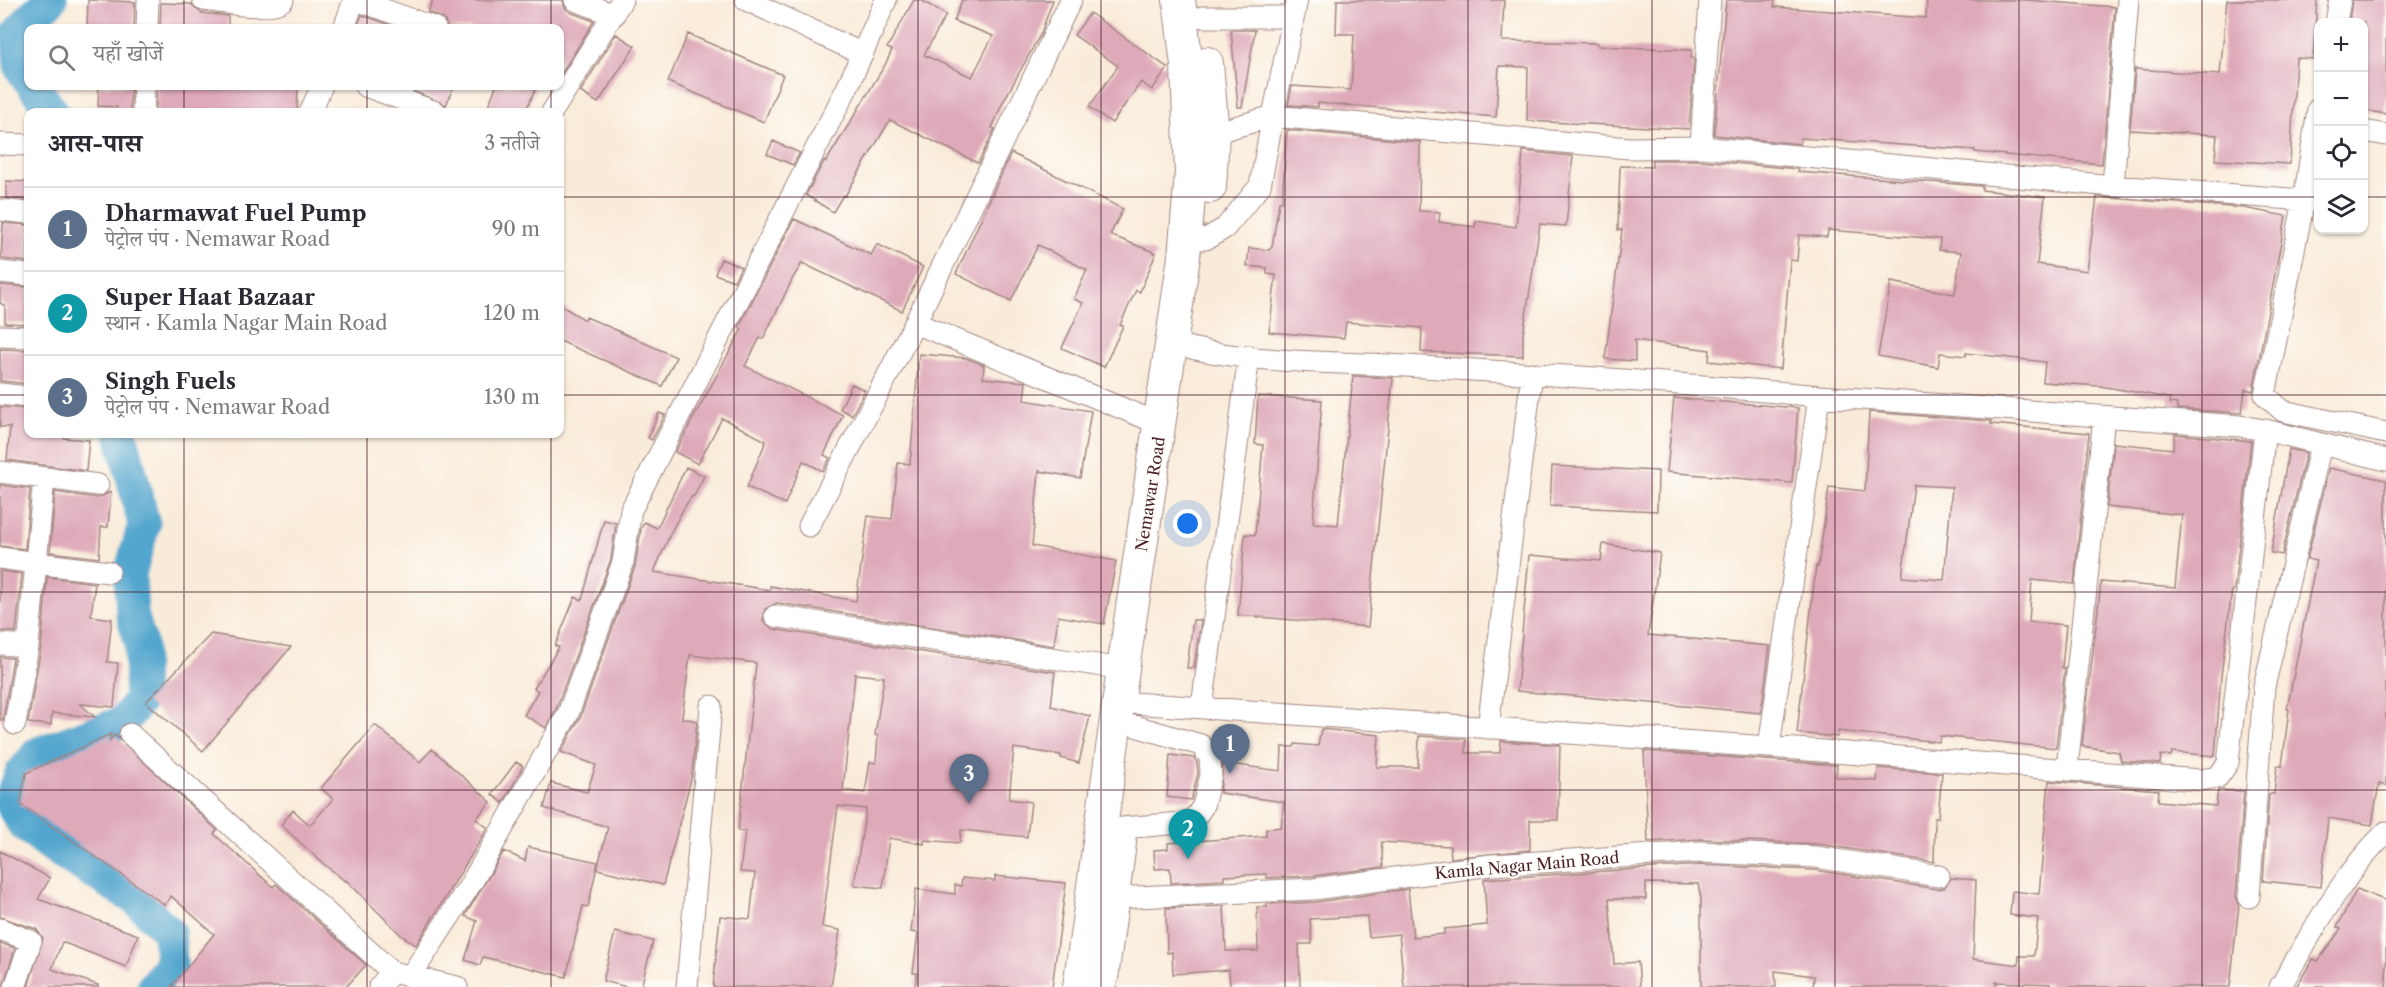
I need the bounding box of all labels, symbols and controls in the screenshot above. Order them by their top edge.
map controls [2314,18,2368,234]
button: + [2314,18,2368,72]
search box [24,24,564,90]
text: यहाँ खोजें [93,40,163,67]
icon: search [45,41,78,74]
button: − [2314,72,2368,126]
button: locate [2314,126,2368,180]
text: आस-पास [48,127,142,159]
text: 3 नतीजे [484,131,540,155]
button: layers [2314,180,2368,234]
text: Dharmawat Fuel Pump [105,200,366,227]
text: 1 [63,217,72,241]
text: 90 m [492,217,540,241]
text: पेट्रोल पंप · Nemawar Road [105,227,330,251]
text: Super Haat Bazaar [105,284,315,311]
text: 2 [62,301,73,325]
text: 120 m [483,301,540,325]
text: स्थान · Kamla Nagar Main Road [105,311,387,335]
text: Singh Fuels [105,368,236,395]
text: 3 [62,385,73,409]
text: 130 m [484,385,540,409]
text: पेट्रोल पंप · Nemawar Road [105,395,330,419]
street label: Nemawar Road [1131,435,1169,553]
your location [1173,509,1202,538]
pin: 1 [1210,724,1250,774]
pin: 3 [950,754,988,804]
pin: 2 [1168,810,1208,859]
street label: Kamla Nagar Main Road [1434,847,1620,883]

